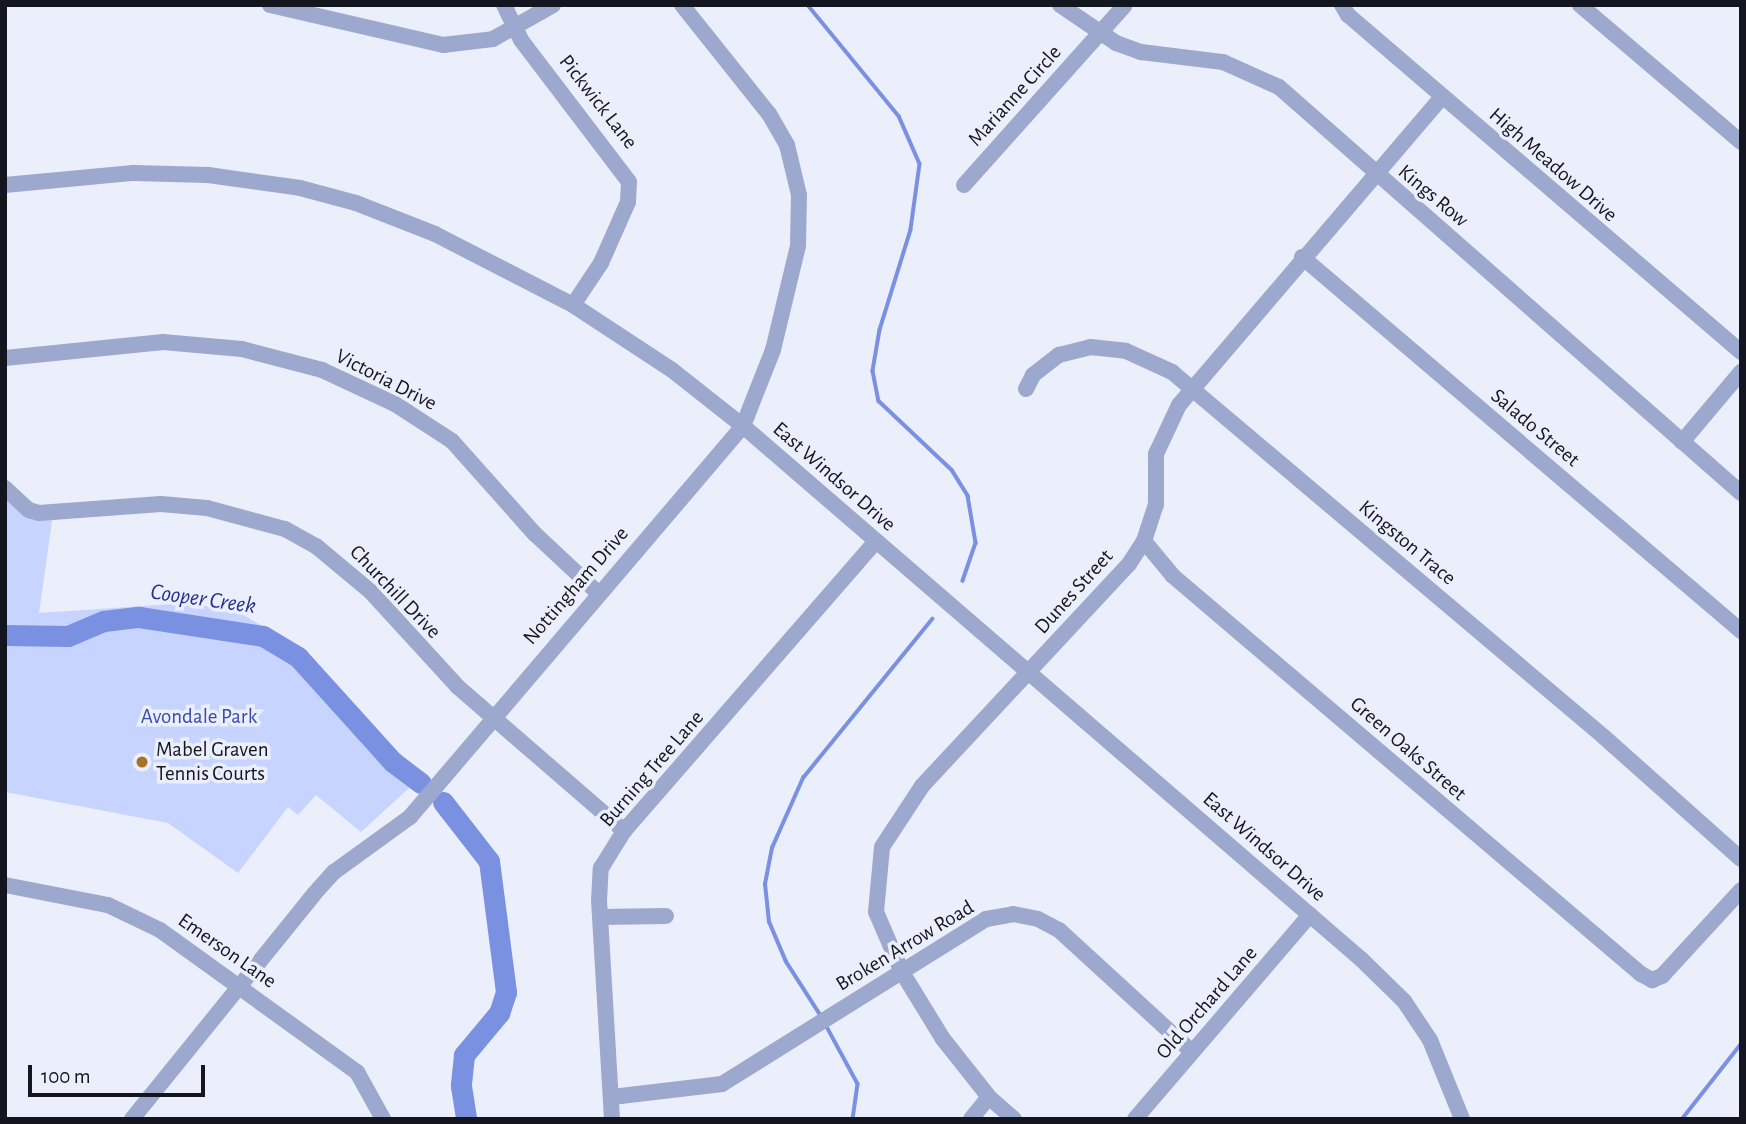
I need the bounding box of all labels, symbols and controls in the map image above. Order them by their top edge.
street label: Marianne Circle [963,40,1067,152]
street label: Pickwick Lane [553,50,643,154]
street label: High Meadow Drive [1484,102,1622,228]
street label: Kings Row [1393,159,1473,233]
street label: Victoria Drive [331,344,441,416]
street label: Salado Street [1485,384,1585,472]
street label: East Windsor Drive [767,417,901,537]
street label: Kingston Trace [1353,495,1461,591]
street label: Nottingham Drive [518,522,634,650]
street label: Churchill Drive [344,540,446,644]
street label: Dunes Street [1029,544,1119,640]
water label: Cooper Creek [149,579,257,621]
street label: Green Oaks Street [1345,692,1471,806]
park label: Avondale Park [141,704,257,730]
street label: Burning Tree Lane [595,706,709,832]
place label: Mabel Graven Tennis Courts [156,737,268,787]
marker: Mabel Graven Tennis Courts [134,754,150,770]
street label: East Windsor Drive [1197,787,1331,907]
street label: Broken Arrow Road [832,895,978,997]
street label: Emerson Lane [173,908,281,994]
street label: Old Orchard Lane [1151,941,1263,1065]
scale bar [32,1050,208,1094]
text: 100 m [41,1066,91,1087]

